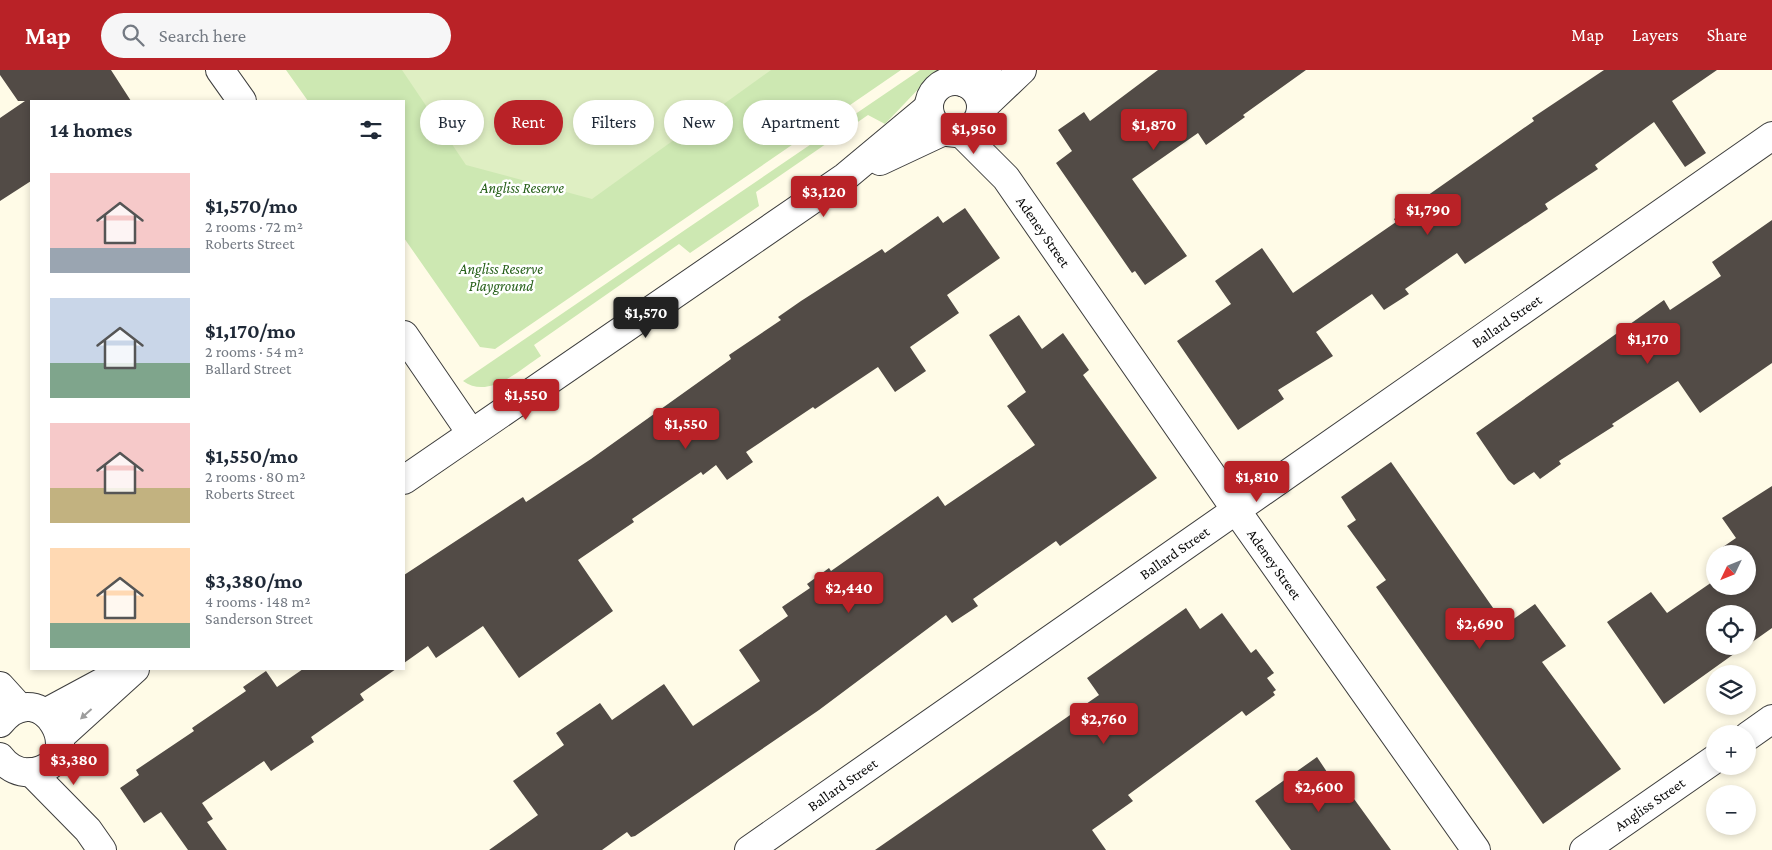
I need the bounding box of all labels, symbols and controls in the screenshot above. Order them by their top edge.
search box [101,13,451,58]
icon: search [119,21,147,49]
text: Map [25,22,71,49]
text: Search here [159,25,246,46]
text: Map [1571,25,1604,45]
text: Layers [1632,25,1679,45]
text: Share [1707,25,1747,45]
chip: Buy [420,100,484,145]
chip: Rent [494,100,563,145]
chip: Filters [573,100,654,145]
chip: New [664,100,733,145]
chip: Apartment [743,100,858,145]
pin: $1,870 [1113,108,1195,151]
pin: $1,950 [933,112,1015,155]
icon: filters [357,116,385,144]
text: $1,870 [1132,116,1176,133]
text: 14 homes [50,118,132,142]
text: $1,950 [952,120,996,137]
pin: $3,120 [783,176,865,218]
park label: Angliss Reserve [479,180,564,197]
text: $3,120 [802,183,846,200]
icon: home [90,193,150,253]
street label: Adeney Street [1013,193,1074,271]
text: $1,570/mo [205,194,298,218]
pin: $1,790 [1387,194,1469,236]
text: $1,790 [1406,201,1450,218]
text: 2 rooms · 72 m² [205,218,303,235]
text: Roberts Street [205,235,294,252]
park label: Angliss Reserve Playground [458,261,543,295]
street label: Ballard Street [1469,291,1545,351]
pin: $1,570 [605,296,687,339]
text: $1,570 [624,304,668,321]
icon: home [90,318,150,378]
text: $1,170/mo [205,319,296,343]
pin: $1,170 [1607,322,1689,365]
text: $1,170 [1627,330,1669,347]
text: 2 rooms · 54 m² [205,343,304,360]
text: Ballard Street [205,360,291,377]
pin: $1,550 [485,378,567,421]
text: $1,550 [504,386,548,403]
pin: $1,550 [645,408,727,450]
text: $1,550 [664,415,708,432]
icon: home [90,443,150,503]
text: $1,550/mo [205,444,298,468]
pin: $1,810 [1216,460,1298,503]
text: 2 rooms · 80 m² [205,468,306,485]
text: $1,810 [1235,468,1279,485]
text: Roberts Street [205,485,294,502]
street label: Ballard Street [1137,523,1213,583]
street label: Adeney Street [1244,526,1305,603]
north arrow [1706,545,1756,595]
map controls [1706,545,1756,835]
icon: home [90,568,150,628]
text: $3,380/mo [205,569,303,593]
pin: $2,440 [808,572,890,614]
text: $2,440 [825,579,873,596]
text: 4 rooms · 148 m² [205,593,311,610]
button: locate [1706,605,1756,655]
pin: $2,690 [1439,608,1521,650]
text: Sanderson Street [205,610,313,627]
text: $2,690 [1456,615,1504,632]
button: layers [1706,665,1756,715]
pin: $2,760 [1063,702,1145,745]
one-way arrow [79,708,92,719]
text: $2,760 [1081,710,1127,727]
button: + [1706,725,1756,775]
pin: $3,380 [33,744,115,786]
text: $3,380 [50,751,98,768]
street label: Ballard Street [805,754,881,814]
pin: $2,600 [1278,770,1360,813]
street label: Angliss Street [1612,774,1689,834]
text: $2,600 [1295,778,1343,795]
button: − [1706,785,1756,835]

